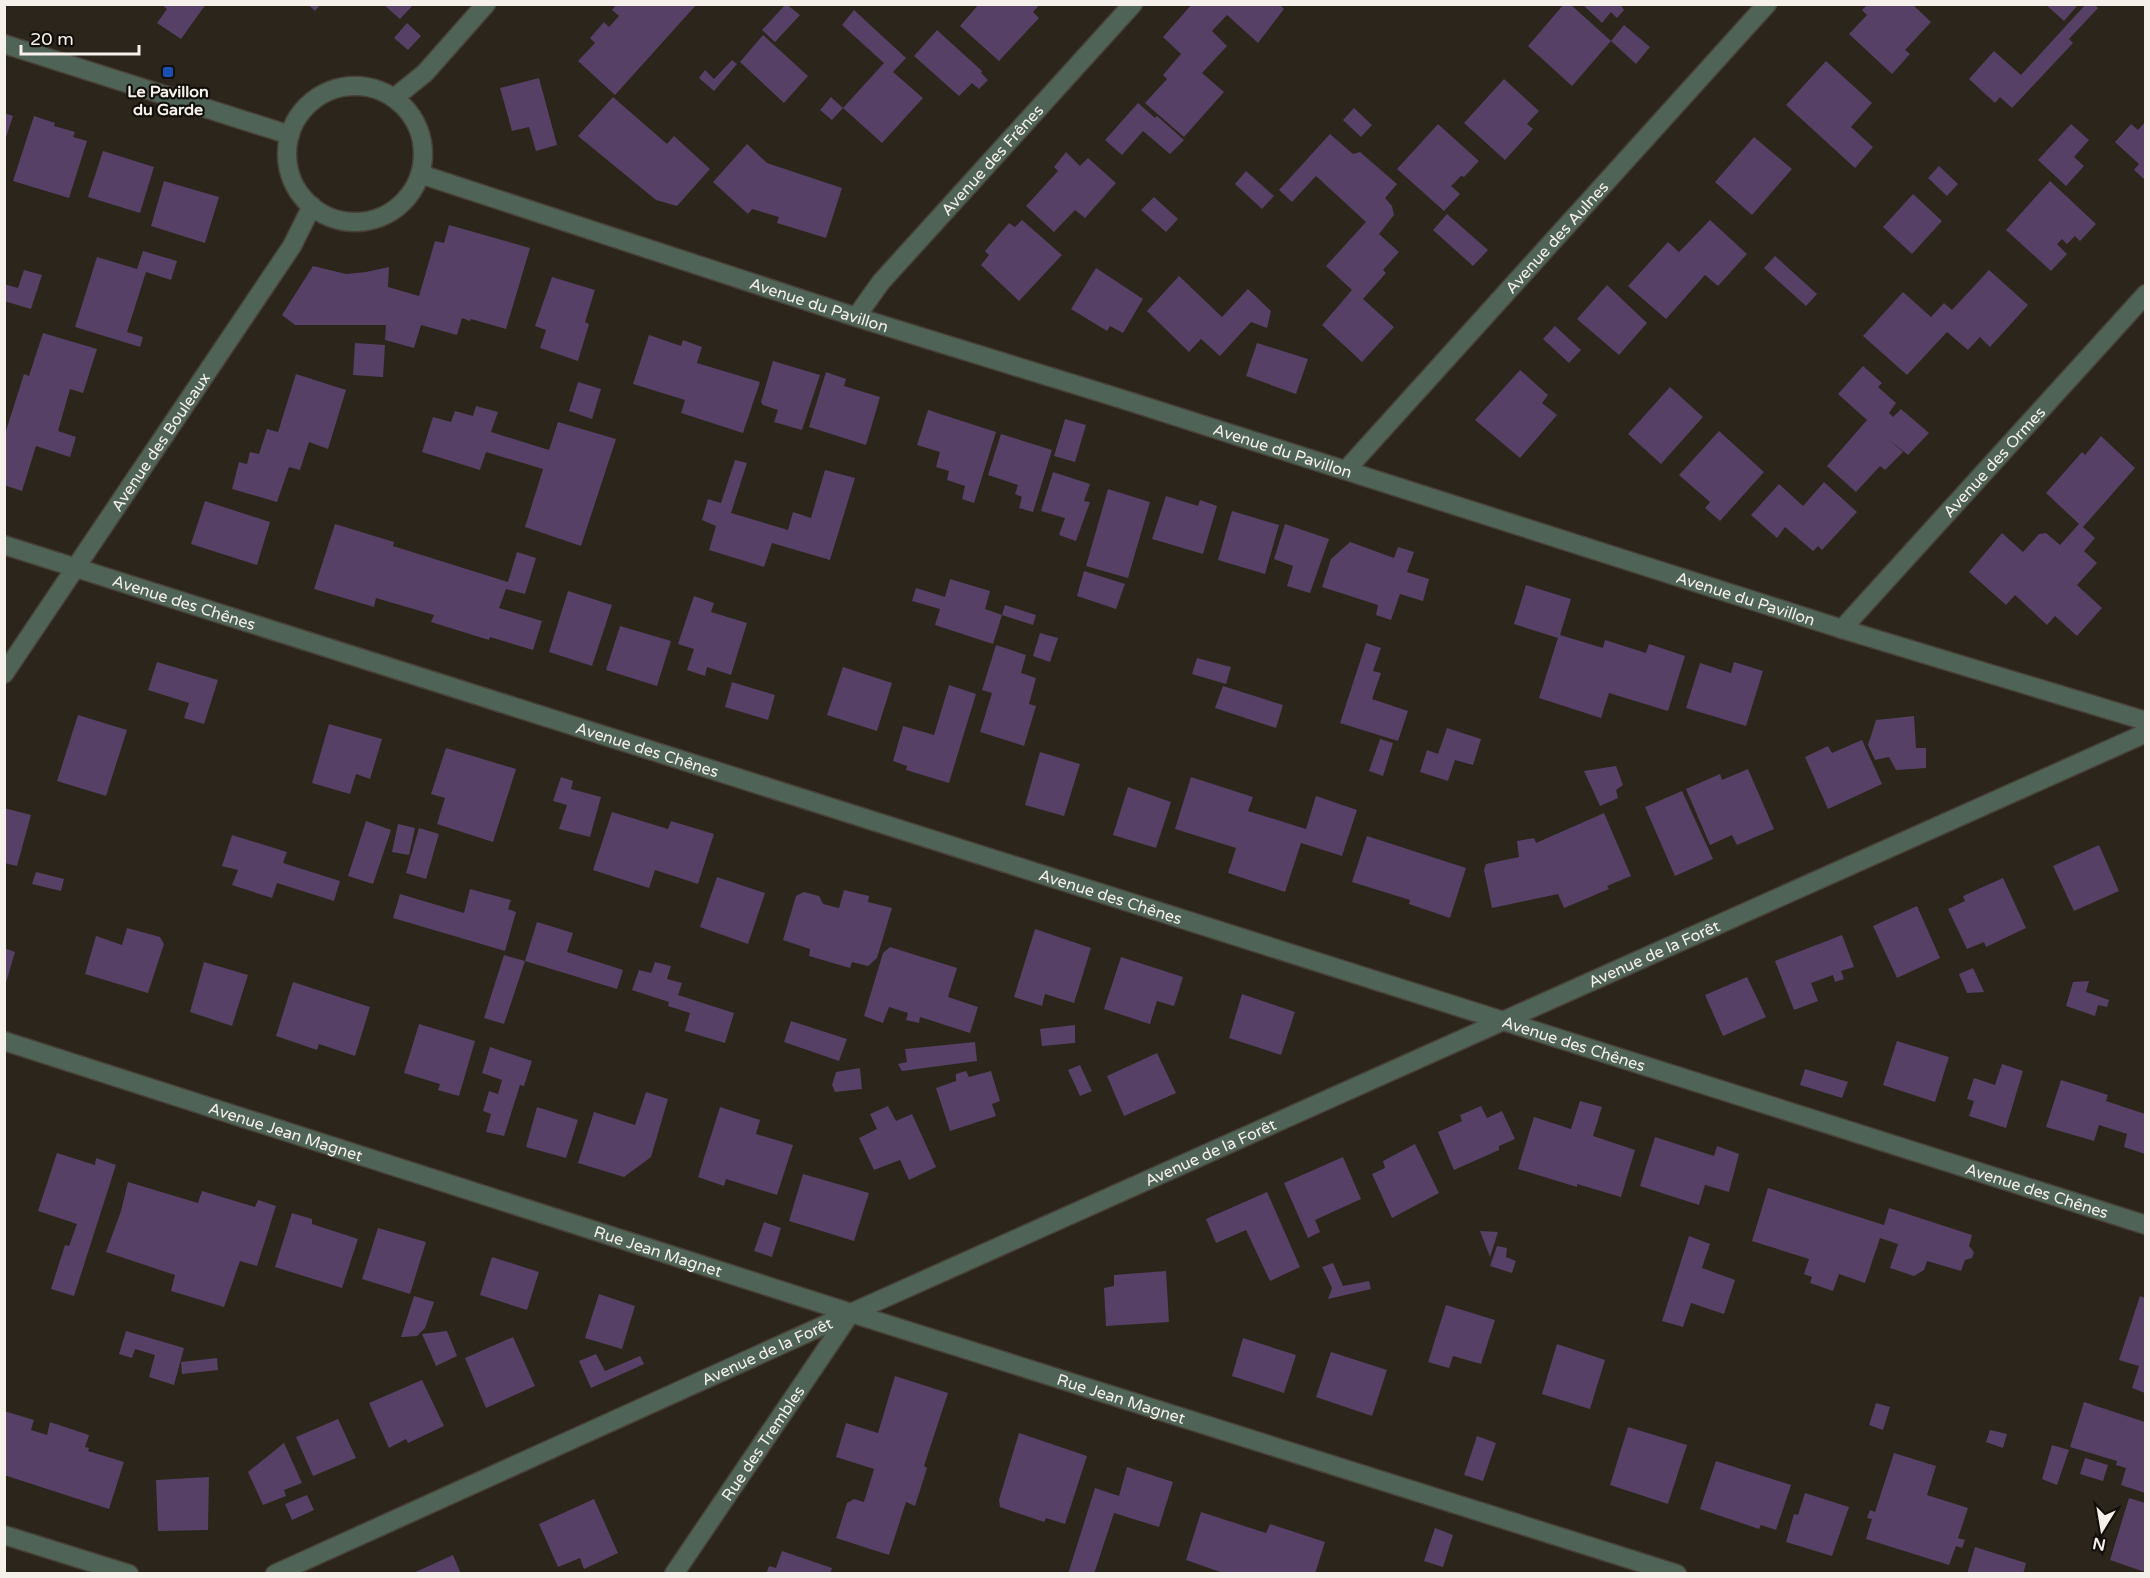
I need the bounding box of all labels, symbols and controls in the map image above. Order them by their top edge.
scale bar [21,18,140,56]
text: 20 m [30,28,74,50]
marker: Le Pavillon du Garde [161,65,175,79]
place label: Le Pavillon du Garde [127,82,209,120]
street label: Avenue des Frênes [937,101,1048,220]
street label: Avenue des Aulnes [1501,177,1613,298]
street label: Avenue du Pavillon [747,274,891,337]
street label: Avenue des Bouleaux [107,369,215,516]
street label: Avenue des Ormes [1939,403,2050,522]
street label: Avenue du Pavillon [1211,420,1354,483]
street label: Avenue du Pavillon [1674,568,1817,631]
street label: Avenue des Chênes [110,571,258,635]
street label: Avenue des Chênes [573,718,721,782]
street label: Avenue des Chênes [1036,865,1184,929]
street label: Avenue de la Forêt [1585,916,1723,992]
street label: Avenue des Chênes [1499,1012,1648,1076]
street label: Avenue Jean Magnet [206,1098,365,1167]
street label: Avenue de la Forêt [1142,1115,1279,1191]
street label: Avenue des Chênes [1963,1159,2111,1223]
street label: Rue Jean Magnet [591,1222,724,1282]
street label: Avenue de la Forêt [699,1314,836,1390]
street label: Rue Jean Magnet [1054,1370,1188,1429]
street label: Rue des Trembles [717,1382,809,1505]
north arrow [2072,1500,2132,1560]
text: N [2091,1533,2108,1555]

